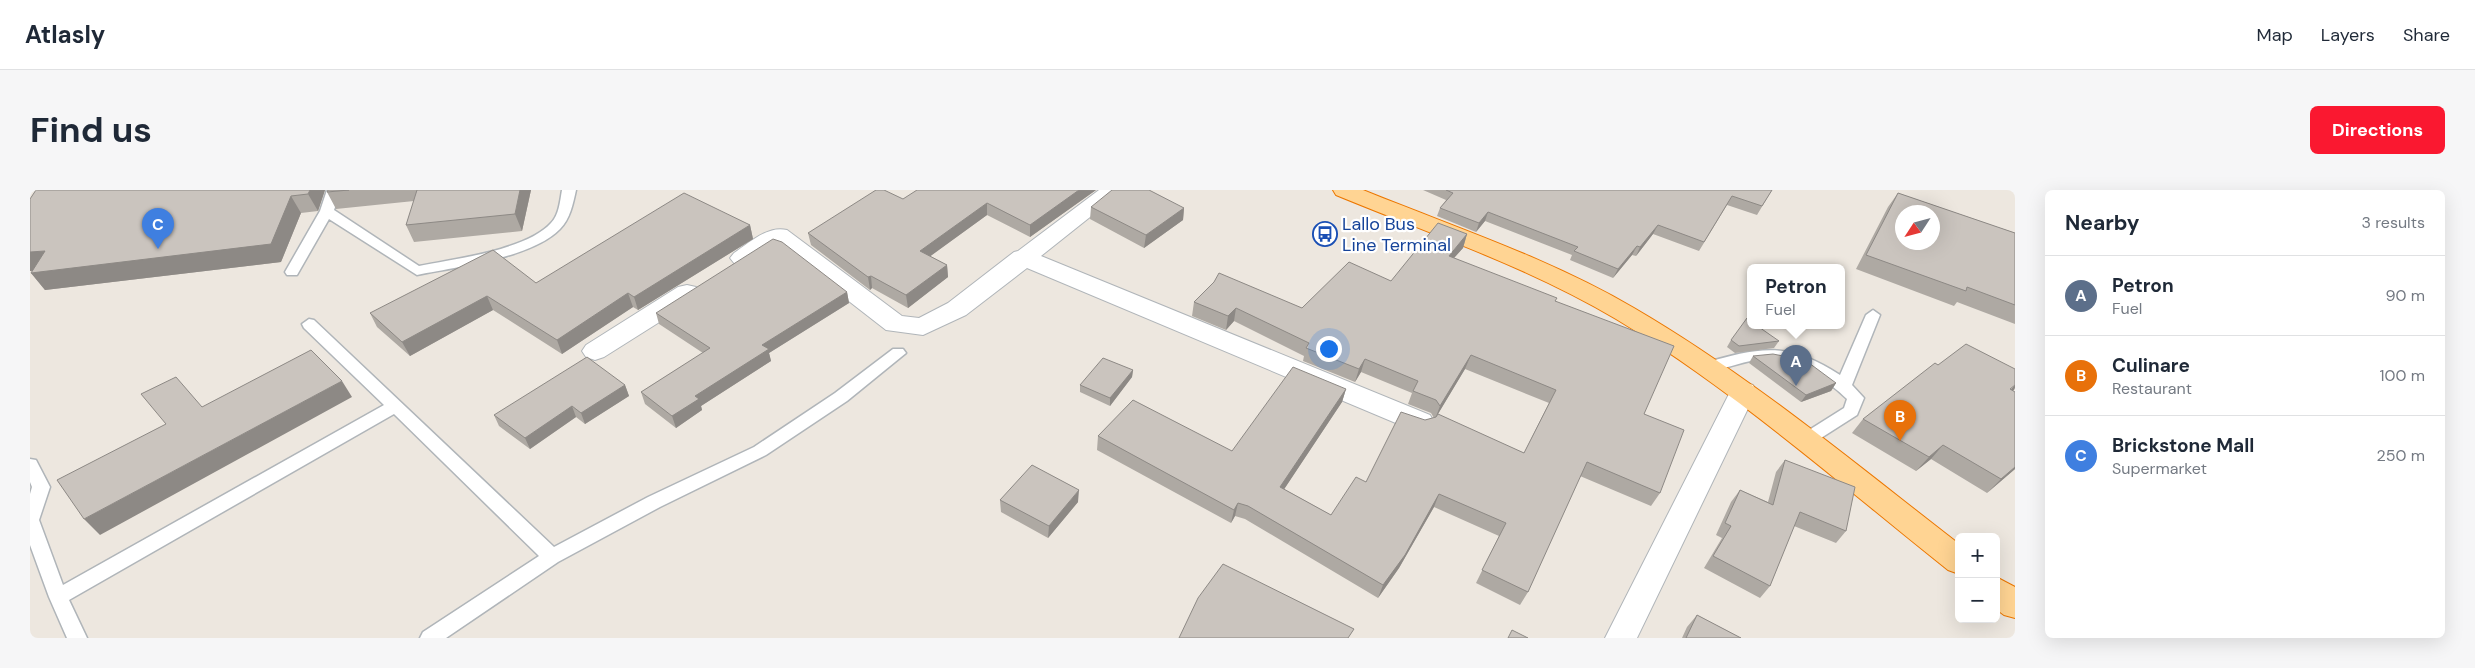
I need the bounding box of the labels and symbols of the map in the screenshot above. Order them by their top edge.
north arrow [1895,205,1940,250]
pin: C [142,208,174,249]
place label: Lallo Bus Line Terminal [1342,212,1451,257]
bus stop icon: Lallo Bus Line Terminal [1312,221,1338,247]
your location [1316,336,1342,362]
pin: A [1780,345,1812,386]
pin: B [1884,400,1916,441]

